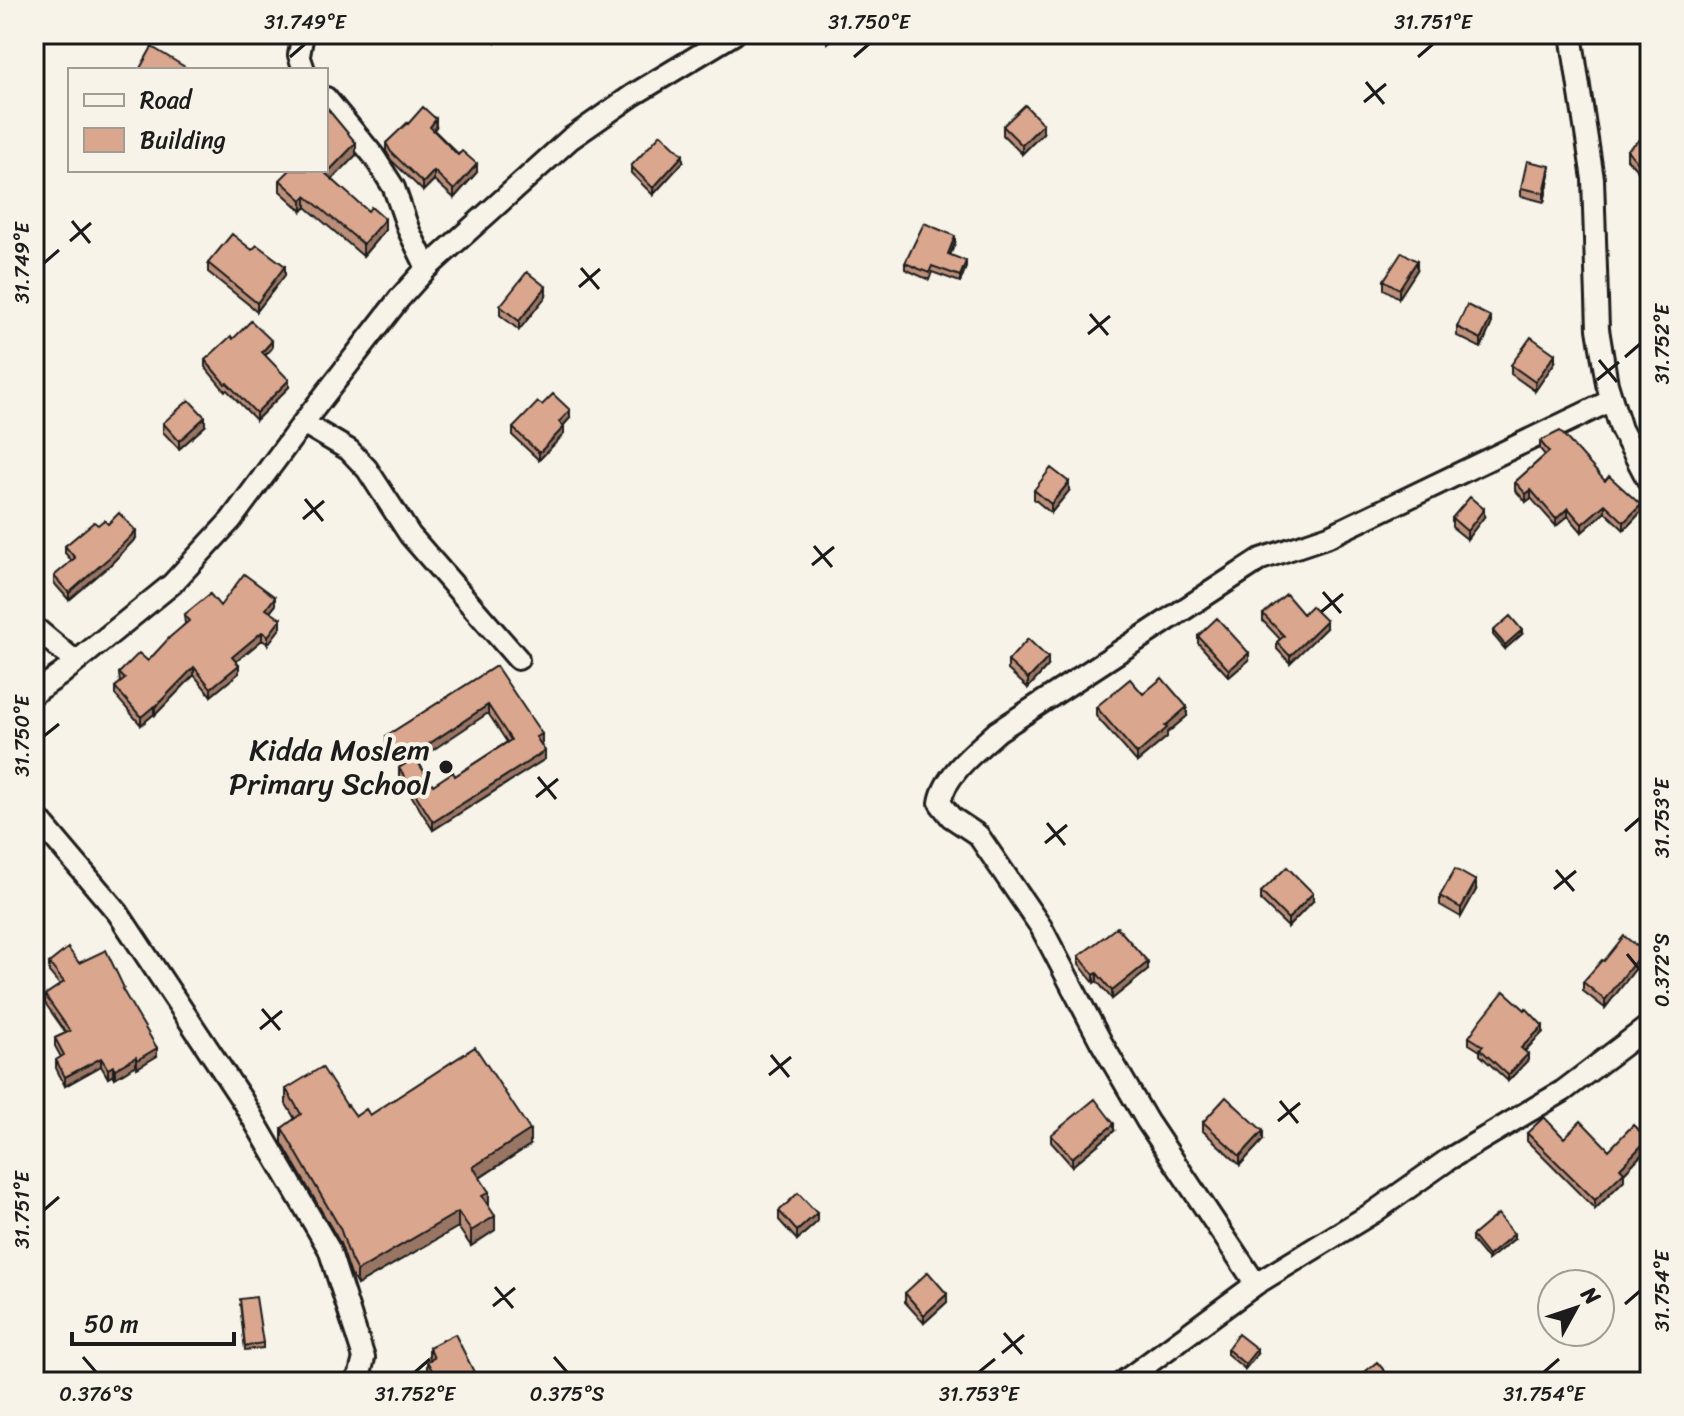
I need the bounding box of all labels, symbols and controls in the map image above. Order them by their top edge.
text: 31.749°E [264,5,348,40]
text: 31.750°E [828,5,912,40]
text: 31.751°E [1394,5,1474,40]
legend [68,68,328,172]
text: Road [140,79,194,121]
text: Building [140,119,226,161]
text: 31.749°E [5,220,40,304]
text: 31.752°E [1645,302,1680,384]
text: 31.750°E [5,693,40,777]
place label: Kidda Moslem Primary School [229,723,431,811]
marker: Kidda Moslem Primary School [437,758,455,776]
text: 31.753°E [1645,776,1680,858]
text: 0.372°S [1645,933,1680,1007]
text: 31.751°E [5,1169,40,1249]
text: 31.754°E [1645,1248,1680,1332]
north arrow [1536,1268,1616,1348]
text: N [1570,1276,1611,1314]
scale bar [72,1296,234,1346]
text: 50 m [84,1303,139,1345]
text: 0.376°S [59,1377,133,1412]
text: 31.752°E [375,1377,457,1412]
text: 0.375°S [530,1377,605,1412]
text: 31.753°E [939,1377,1021,1412]
text: 31.754°E [1503,1377,1587,1412]

